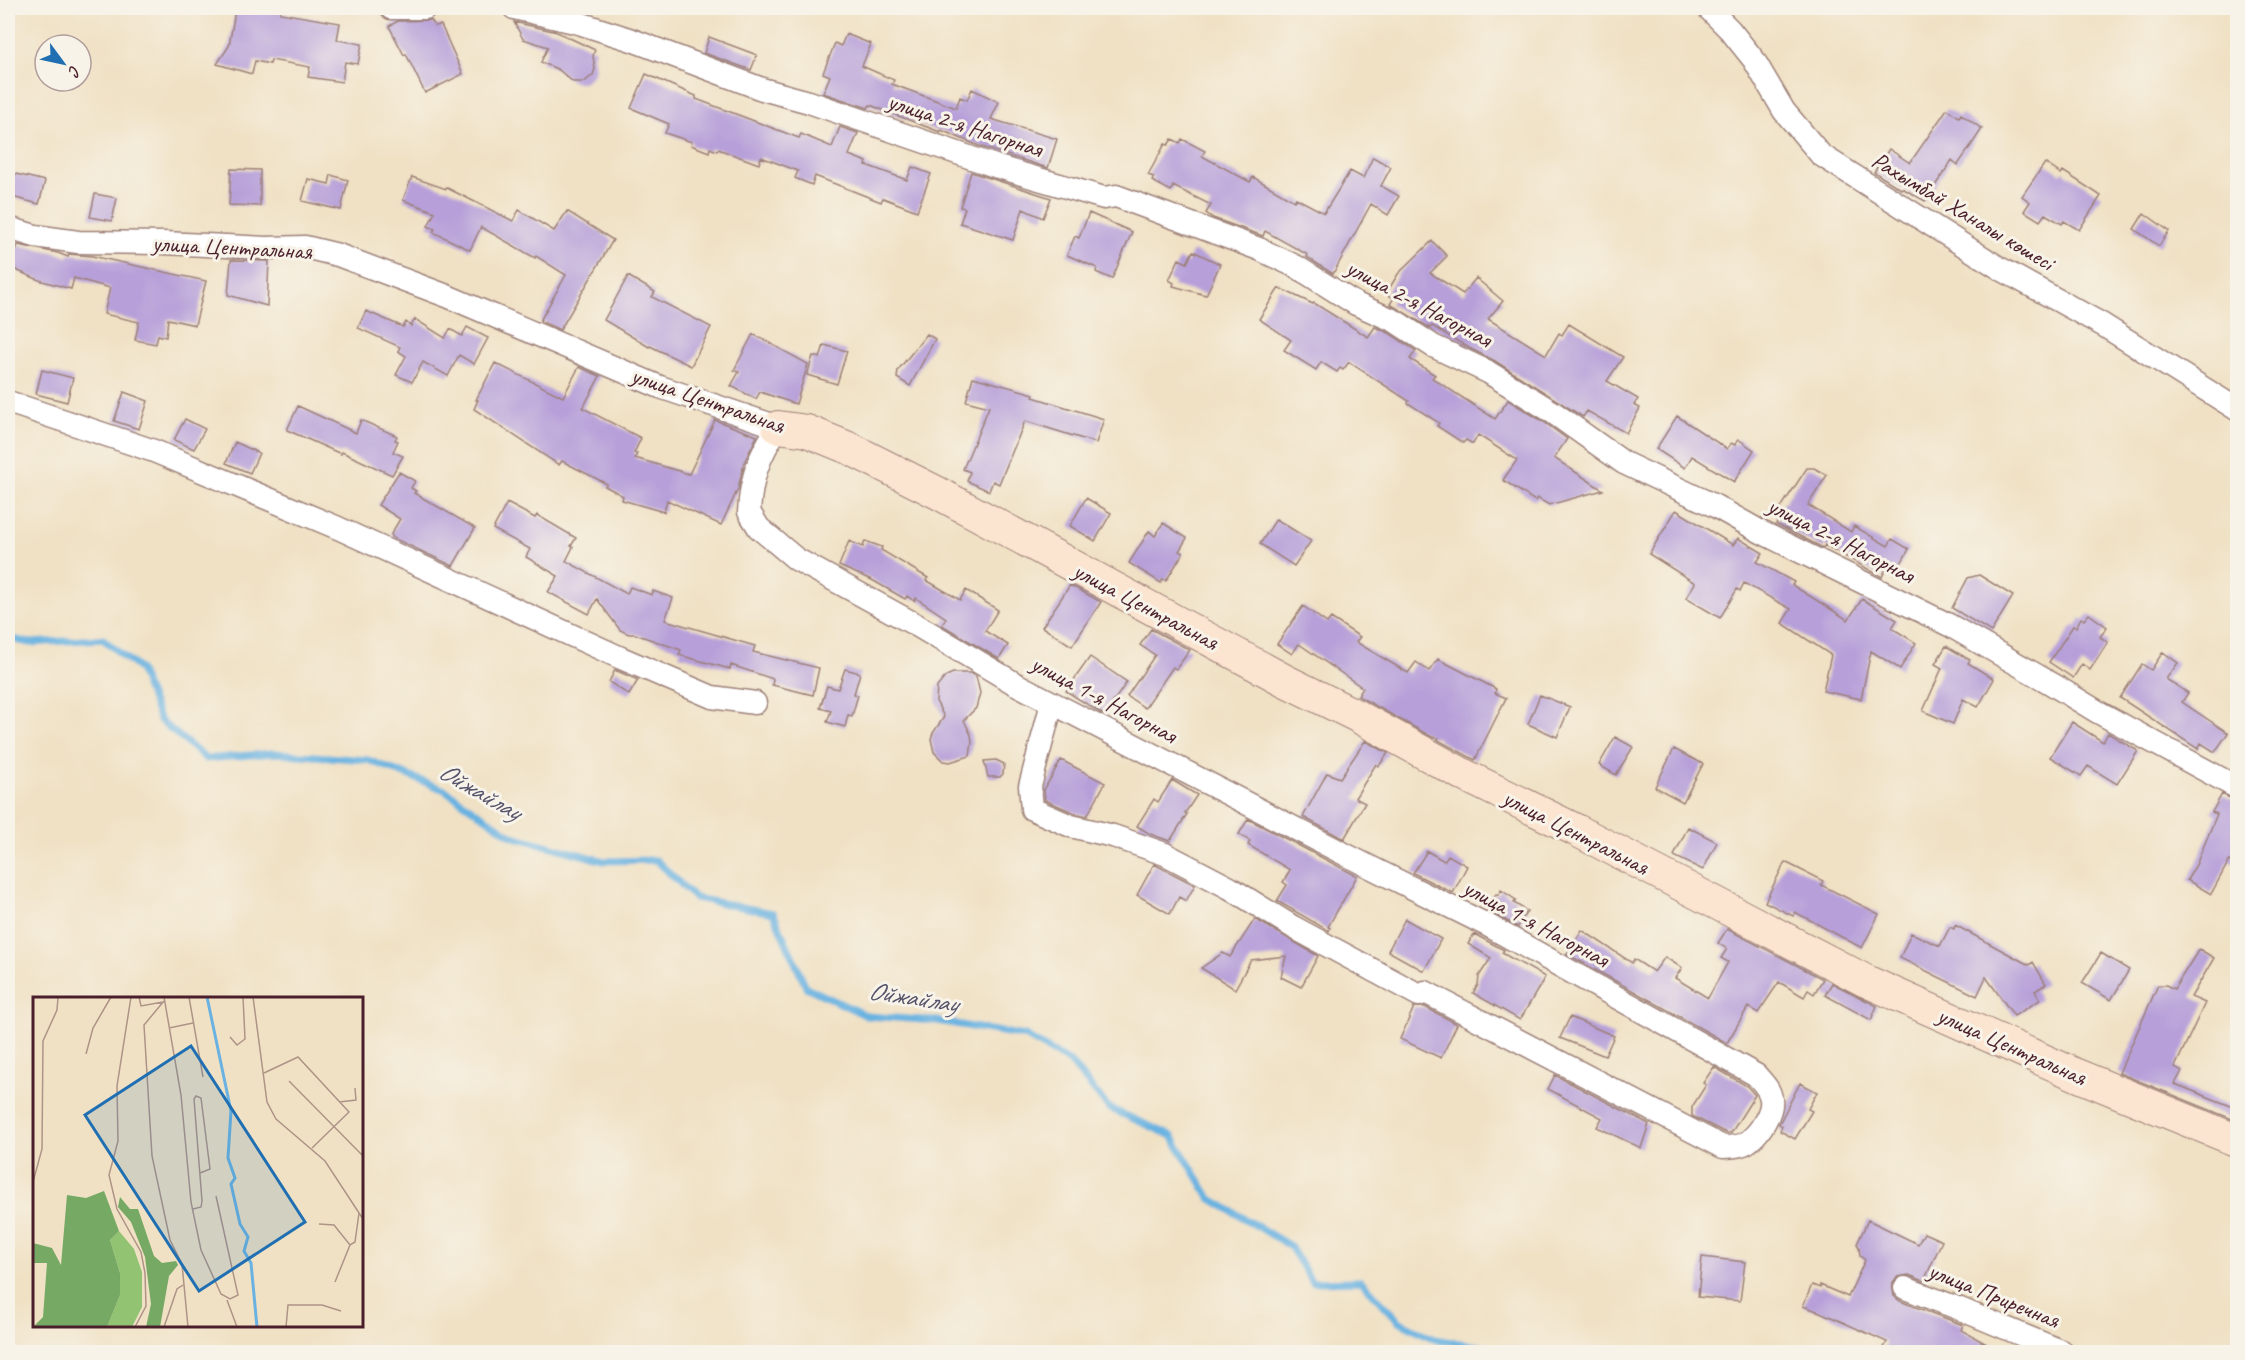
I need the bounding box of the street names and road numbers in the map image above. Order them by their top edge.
street label: улица 2-я Нагорная [882,85,1047,165]
street label: Рахымбай Ханалы көшесі [1866,145,2062,279]
street label: улица Центральная [149,228,314,266]
street label: улица 2-я Нагорная [1339,251,1498,355]
street label: улица Центральная [626,359,790,441]
street label: улица 2-я Нагорная [1761,489,1921,590]
street label: улица Центральная [1067,554,1225,657]
street label: улица 1-я Нагорная [1024,647,1183,751]
street label: улица Центральная [1496,781,1655,882]
street label: улица 1-я Нагорная [1456,871,1615,975]
street label: улица Центральная [1931,999,2092,1093]
street label: улица Приречная [1922,1254,2065,1335]

